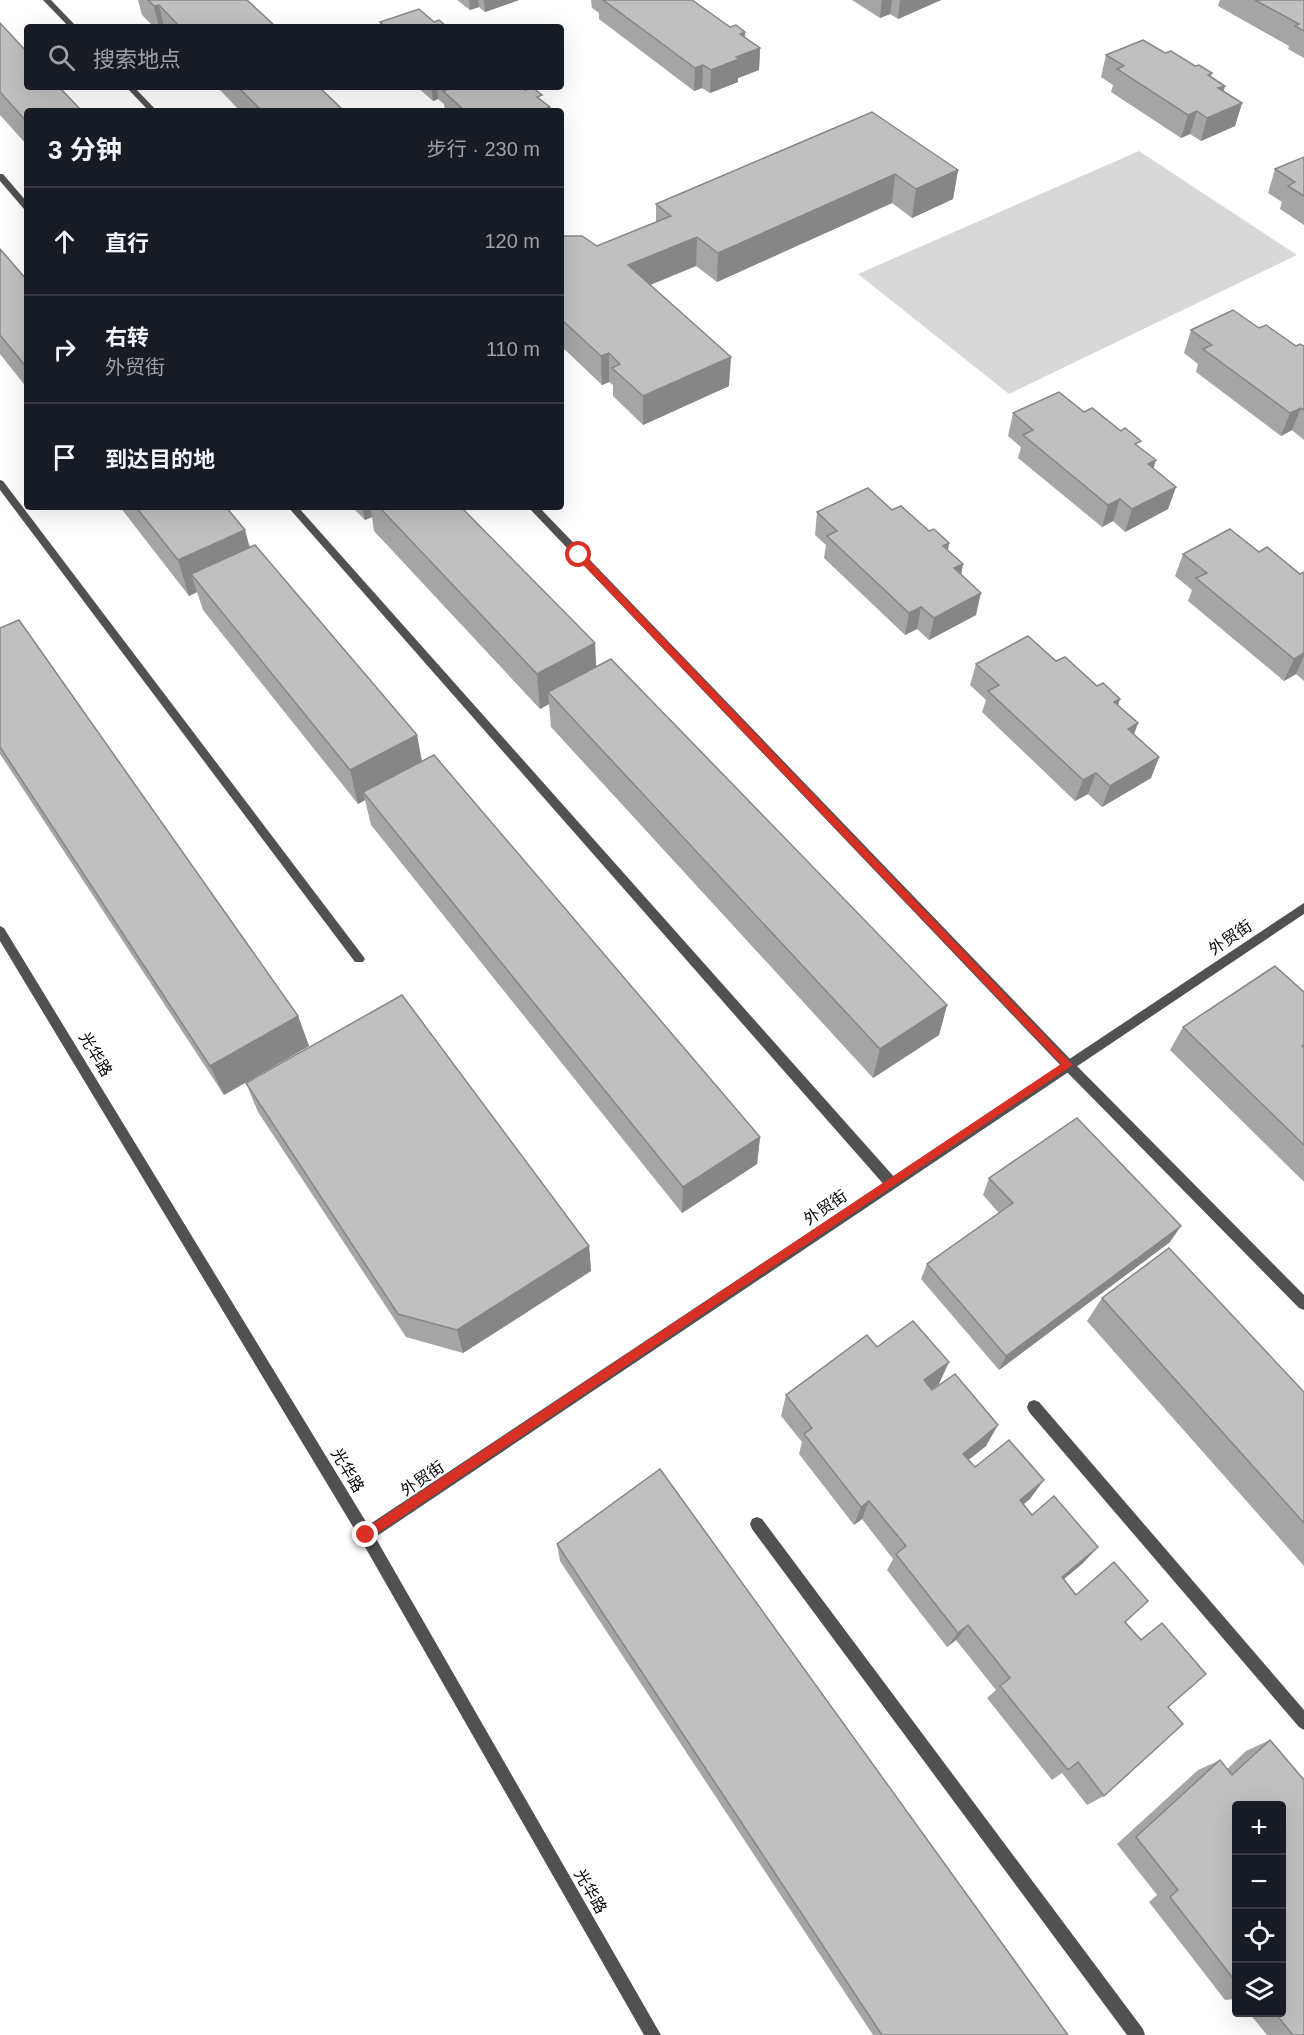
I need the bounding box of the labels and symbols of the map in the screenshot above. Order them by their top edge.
route start [565,541,591,567]
street label: 外贸街 [1206,917,1255,958]
street label: 光华路 [76,1029,115,1079]
street label: 外贸街 [801,1187,850,1228]
street label: 光华路 [328,1445,367,1495]
street label: 外贸街 [398,1458,447,1499]
route end [352,1521,378,1547]
street label: 光华路 [571,1866,610,1916]

